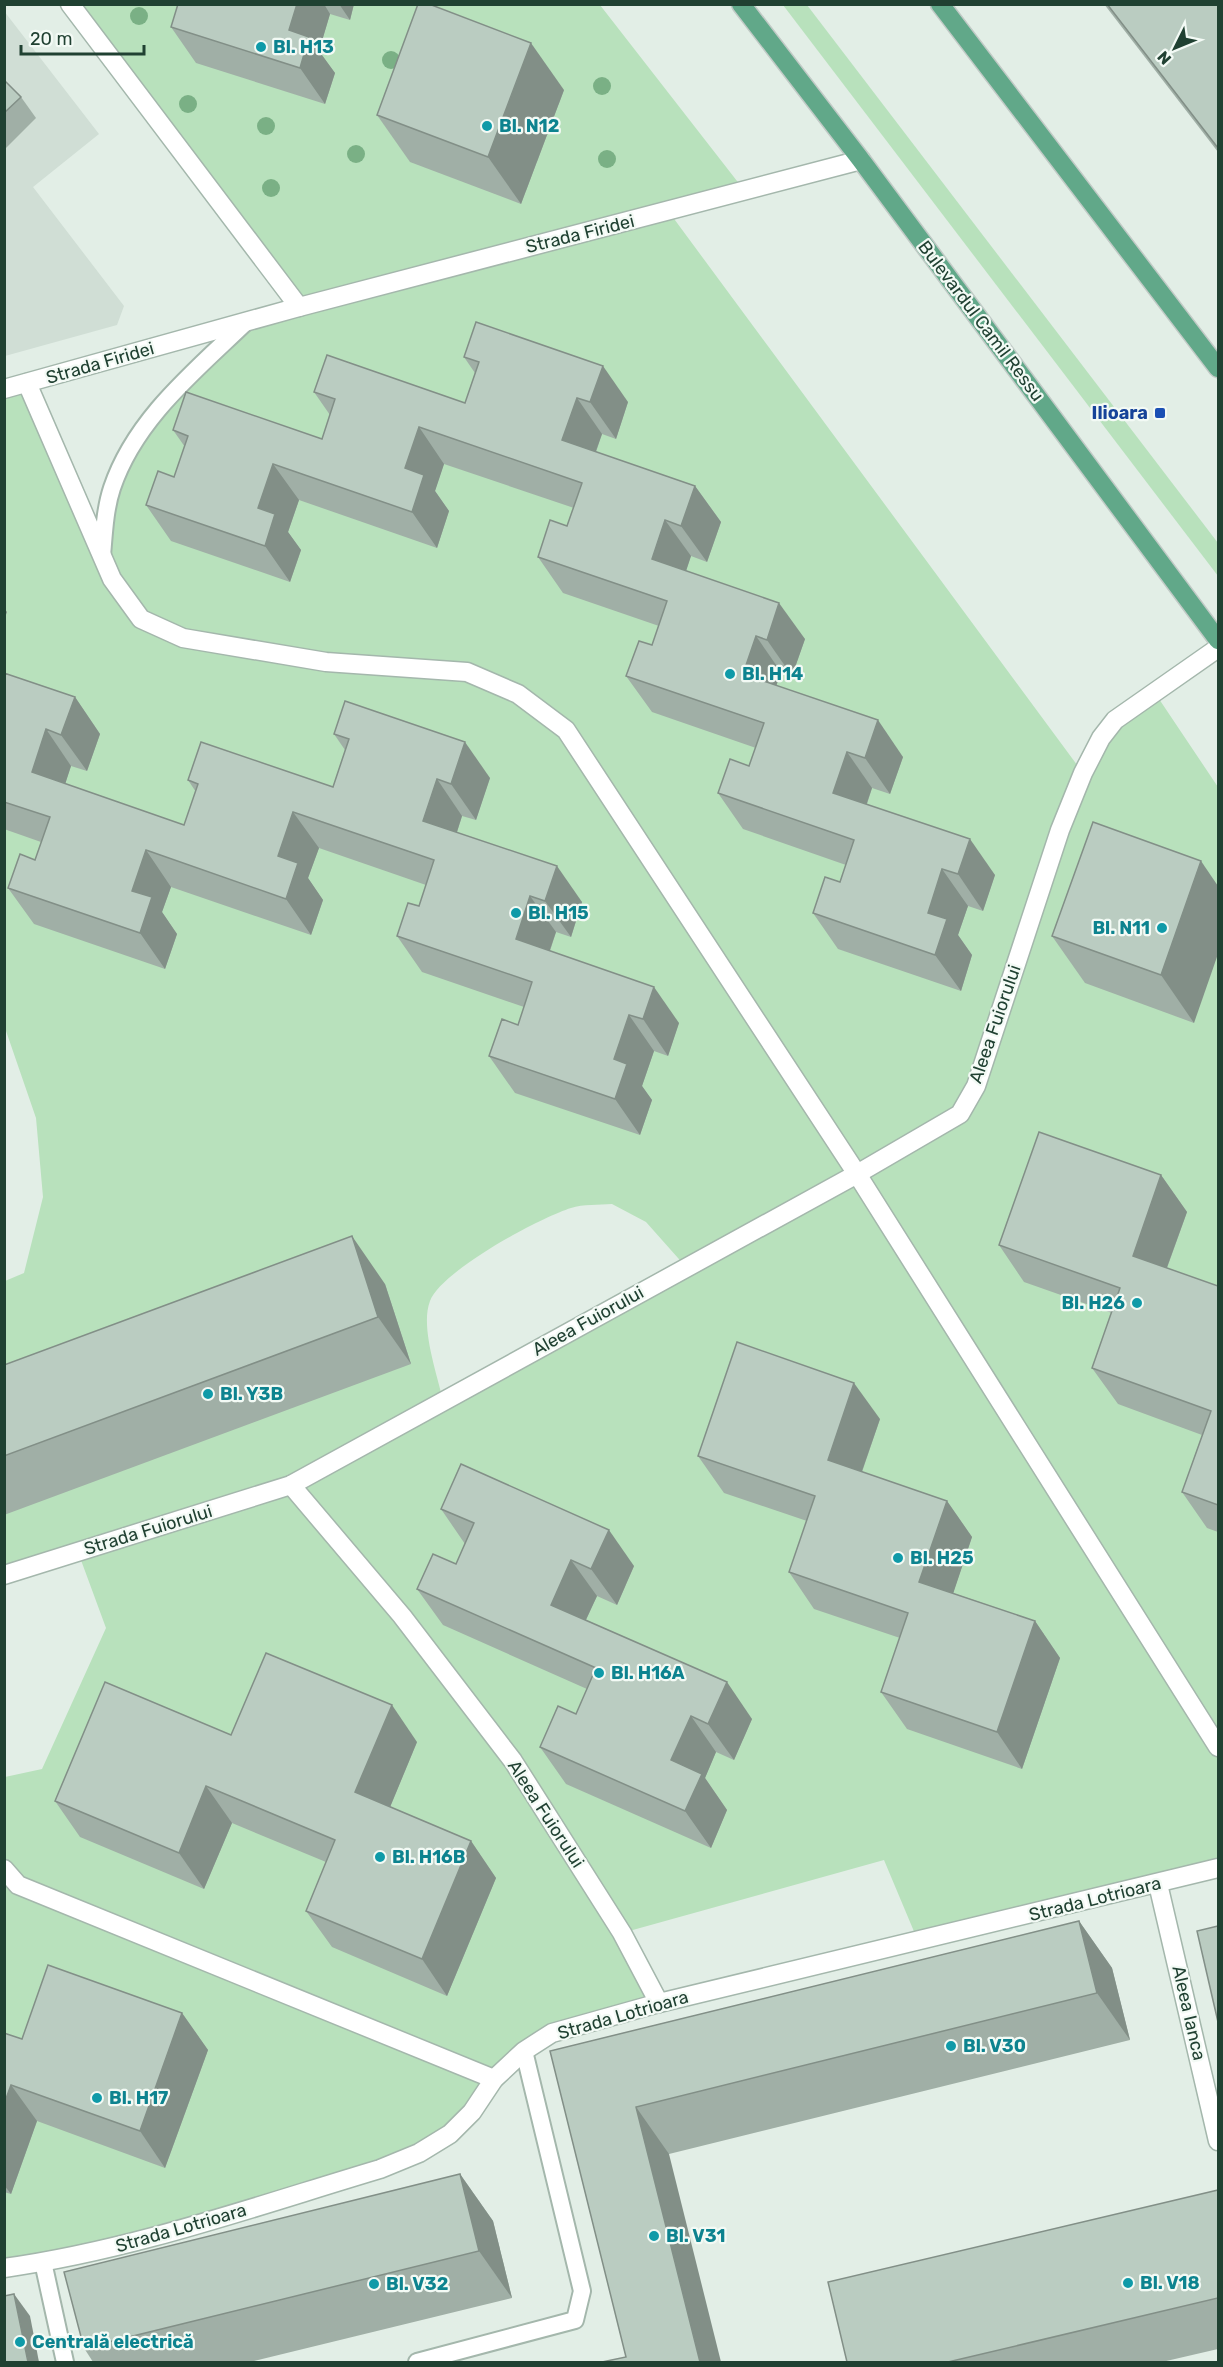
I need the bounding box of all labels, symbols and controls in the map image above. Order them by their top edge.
scale bar [21,18,144,56]
north arrow [1145,18,1205,78]
text: 20 m [30,28,72,50]
place label: Bl. H13 [273,36,334,58]
marker: Bl. H13 [254,40,268,54]
text: N [1154,47,1175,69]
place label: Bl. N12 [499,115,559,137]
marker: Bl. N12 [480,119,494,133]
street label: Strada Firidei [523,210,637,258]
street label: Bulevardul Camil Ressu [913,236,1049,406]
street label: Strada Firidei [44,337,156,389]
place label: Ilioara [1092,402,1148,424]
marker: Ilioara [1153,406,1167,420]
place label: Bl. H14 [742,663,803,685]
marker: Bl. H14 [723,667,737,681]
place label: Bl. H15 [528,902,589,924]
marker: Bl. H15 [509,906,523,920]
place label: Bl. N11 [1092,917,1150,939]
marker: Bl. N11 [1155,921,1169,935]
street label: Aleea Fuiorului [964,962,1026,1086]
street label: Aleea Fuiorului [528,1281,648,1361]
place label: Bl. H26 [1061,1292,1125,1314]
marker: Bl. H26 [1130,1296,1144,1310]
place label: Bl. Y3B [220,1383,283,1405]
marker: Bl. Y3B [201,1387,215,1401]
street label: Strada Fuiorului [81,1500,215,1560]
place label: Bl. H25 [910,1547,974,1569]
marker: Bl. H25 [891,1551,905,1565]
place label: Bl. H16A [611,1662,685,1684]
marker: Bl. H16A [592,1666,606,1680]
street label: Aleea Fuiorului [503,1756,589,1872]
place label: Bl. H16B [392,1846,466,1868]
marker: Bl. H16B [373,1850,387,1864]
street label: Strada Lotrioara [1027,1872,1163,1926]
street label: Aleea Ianca [1167,1963,1211,2063]
street label: Strada Lotrioara [555,1986,691,2044]
place label: Bl. V30 [963,2035,1026,2057]
marker: Bl. V30 [944,2039,958,2053]
place label: Bl. H17 [109,2087,168,2109]
marker: Bl. H17 [90,2091,104,2105]
street label: Strada Lotrioara [113,2199,249,2257]
place label: Bl. V31 [666,2225,725,2247]
marker: Bl. V31 [647,2229,661,2243]
place label: Bl. V18 [1140,2272,1200,2294]
place label: Bl. V32 [386,2273,448,2295]
marker: Bl. V18 [1121,2276,1135,2290]
marker: Bl. V32 [367,2277,381,2291]
place label: Centrală electrică [32,2331,194,2353]
marker: Centrală electrică [13,2335,27,2349]

